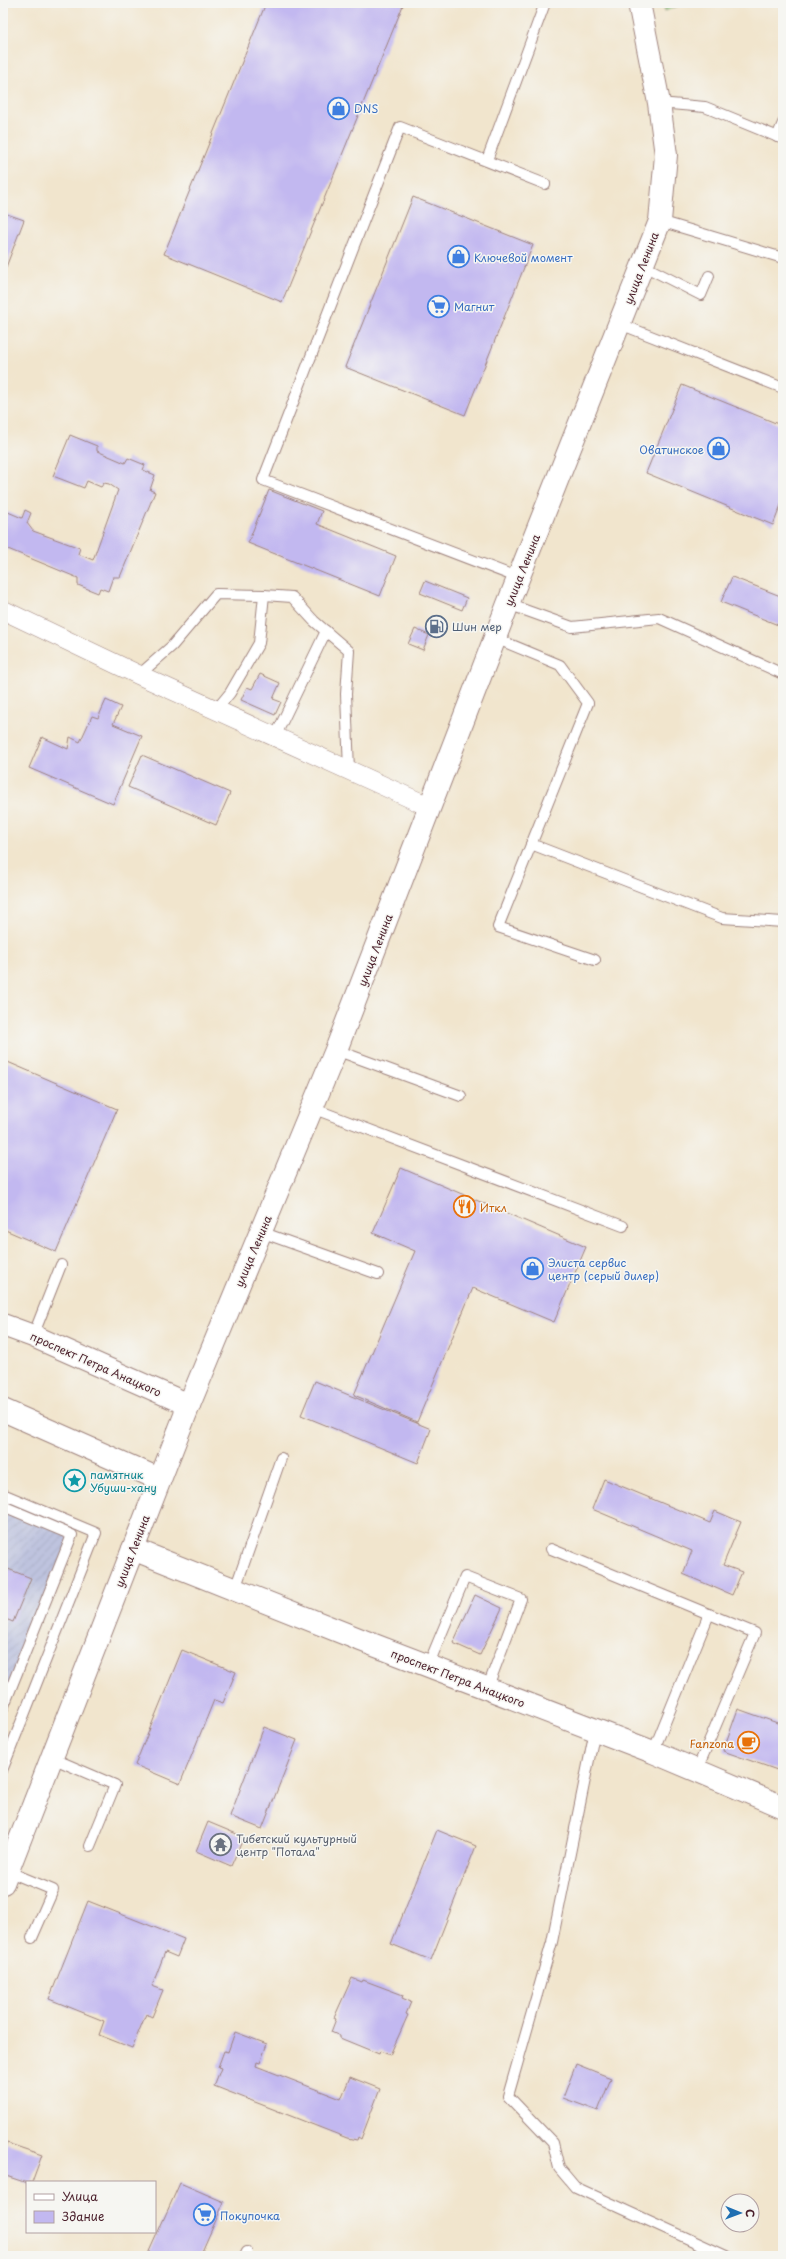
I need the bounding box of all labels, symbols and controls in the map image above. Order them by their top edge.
shop icon: DNS [325,95,351,121]
place label: DNS [354,100,378,117]
street label: улица Ленина [619,229,663,307]
shop icon: Ключевой момент [446,244,472,270]
place label: Ключевой момент [474,249,573,266]
supermarket icon: Магнит [426,293,452,319]
place label: Магнит [454,298,495,315]
shop icon: Оватинское [706,436,732,462]
place label: Оватинское [639,441,704,458]
street label: улица Ленина [500,531,544,609]
fuel station icon: Шин мер [424,613,450,639]
place label: Шин мер [452,618,502,635]
street label: улица Ленина [353,911,397,989]
restaurant icon: Иткл [452,1194,478,1220]
place label: Иткл [480,1199,507,1216]
street label: улица Ленина [230,1212,276,1289]
place label: Элиста сервис центр (серый дилер) [548,1254,659,1284]
shop icon: Элиста сервис центр (серый дилер) [520,1255,546,1281]
street label: проспект Петра Анацкого [28,1327,164,1401]
place label: памятник Убуши-хану [90,1466,157,1496]
place icon: памятник Убуши-хану [61,1467,87,1493]
street label: улица Ленина [110,1512,154,1590]
street label: проспект Петра Анацкого [389,1645,527,1711]
cafe icon: Fanzona [736,1730,762,1756]
place label: Fanzona [689,1735,734,1752]
place label: Тибетский культурный центр "Потала" [236,1830,357,1860]
temple icon: Тибетский культурный центр "Потала" [207,1831,233,1857]
legend [26,2181,156,2233]
text: Улица [62,2187,98,2205]
north arrow [720,2193,760,2233]
supermarket icon: Покупочка [192,2202,218,2228]
text: Здание [62,2207,104,2225]
place label: Покупочка [220,2207,280,2224]
text: С [742,2209,759,2217]

